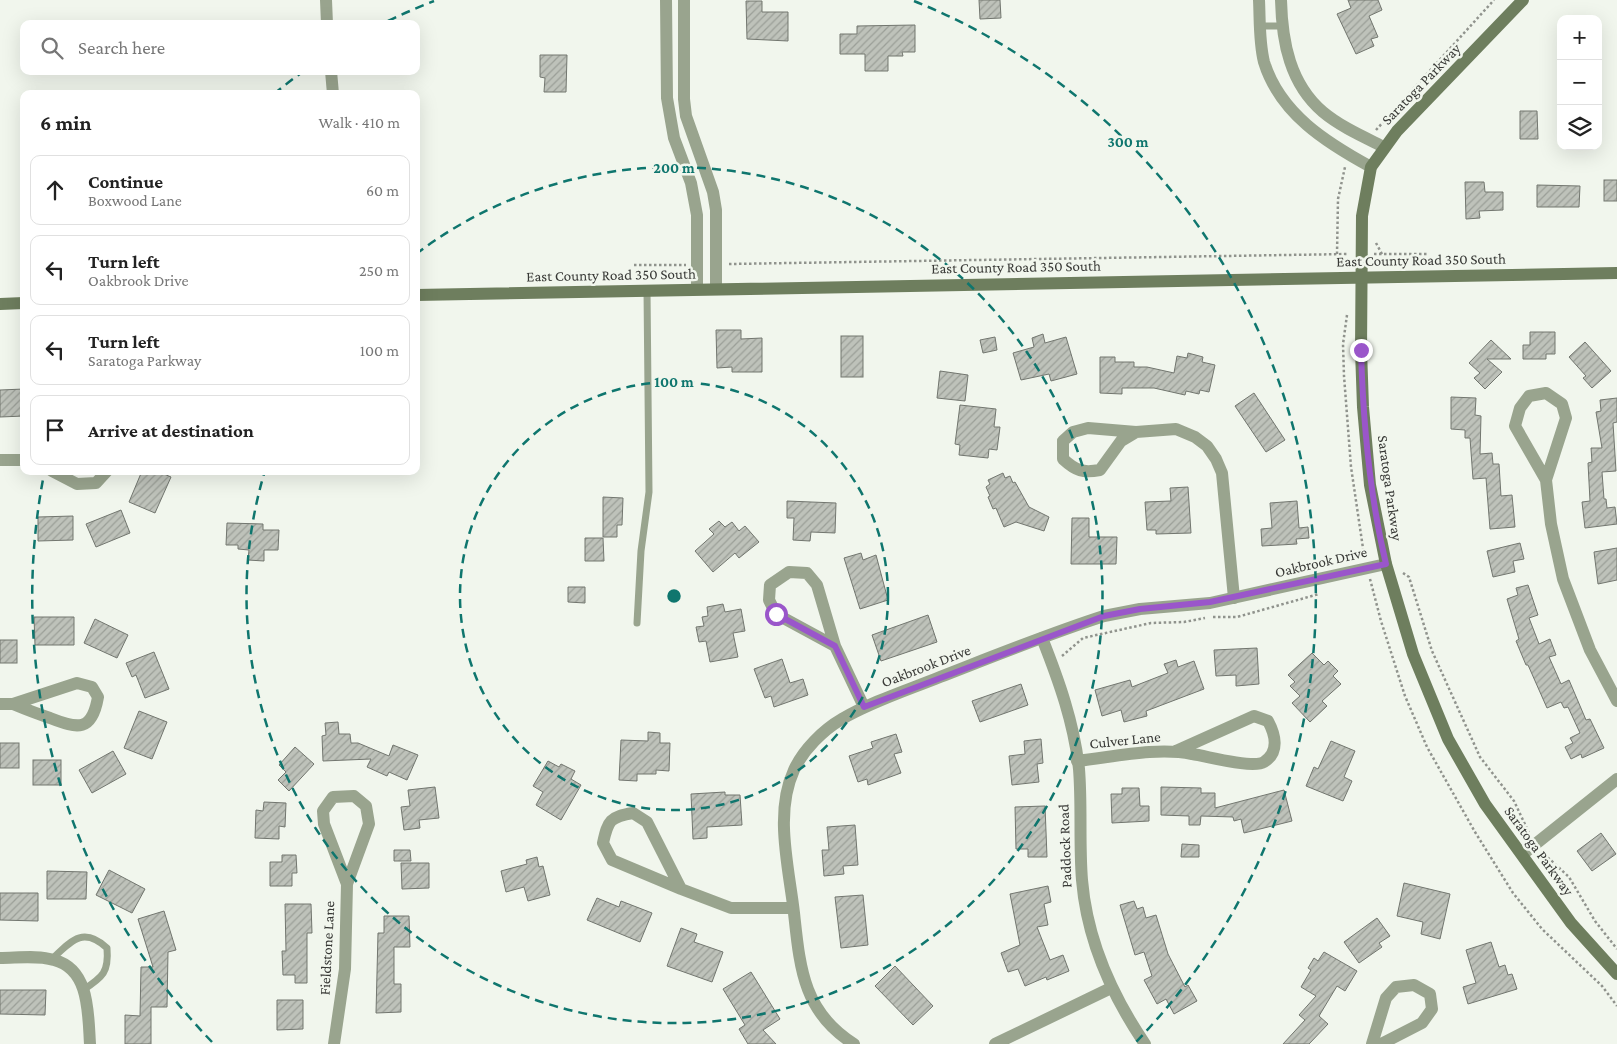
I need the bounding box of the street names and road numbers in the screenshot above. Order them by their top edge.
street label: Saratoga Parkway [1378,40,1464,128]
street label: East County Road 350 South [1336,251,1506,270]
street label: East County Road 350 South [931,258,1101,277]
street label: East County Road 350 South [526,266,696,285]
street label: Saratoga Parkway [1374,434,1405,542]
street label: Oakbrook Drive [1273,544,1369,580]
street label: Oakbrook Drive [879,642,973,690]
street label: Culver Lane [1089,728,1162,752]
street label: Saratoga Parkway [1500,803,1577,899]
street label: Paddock Road [1056,804,1074,888]
street label: Fieldstone Lane [317,900,337,996]

